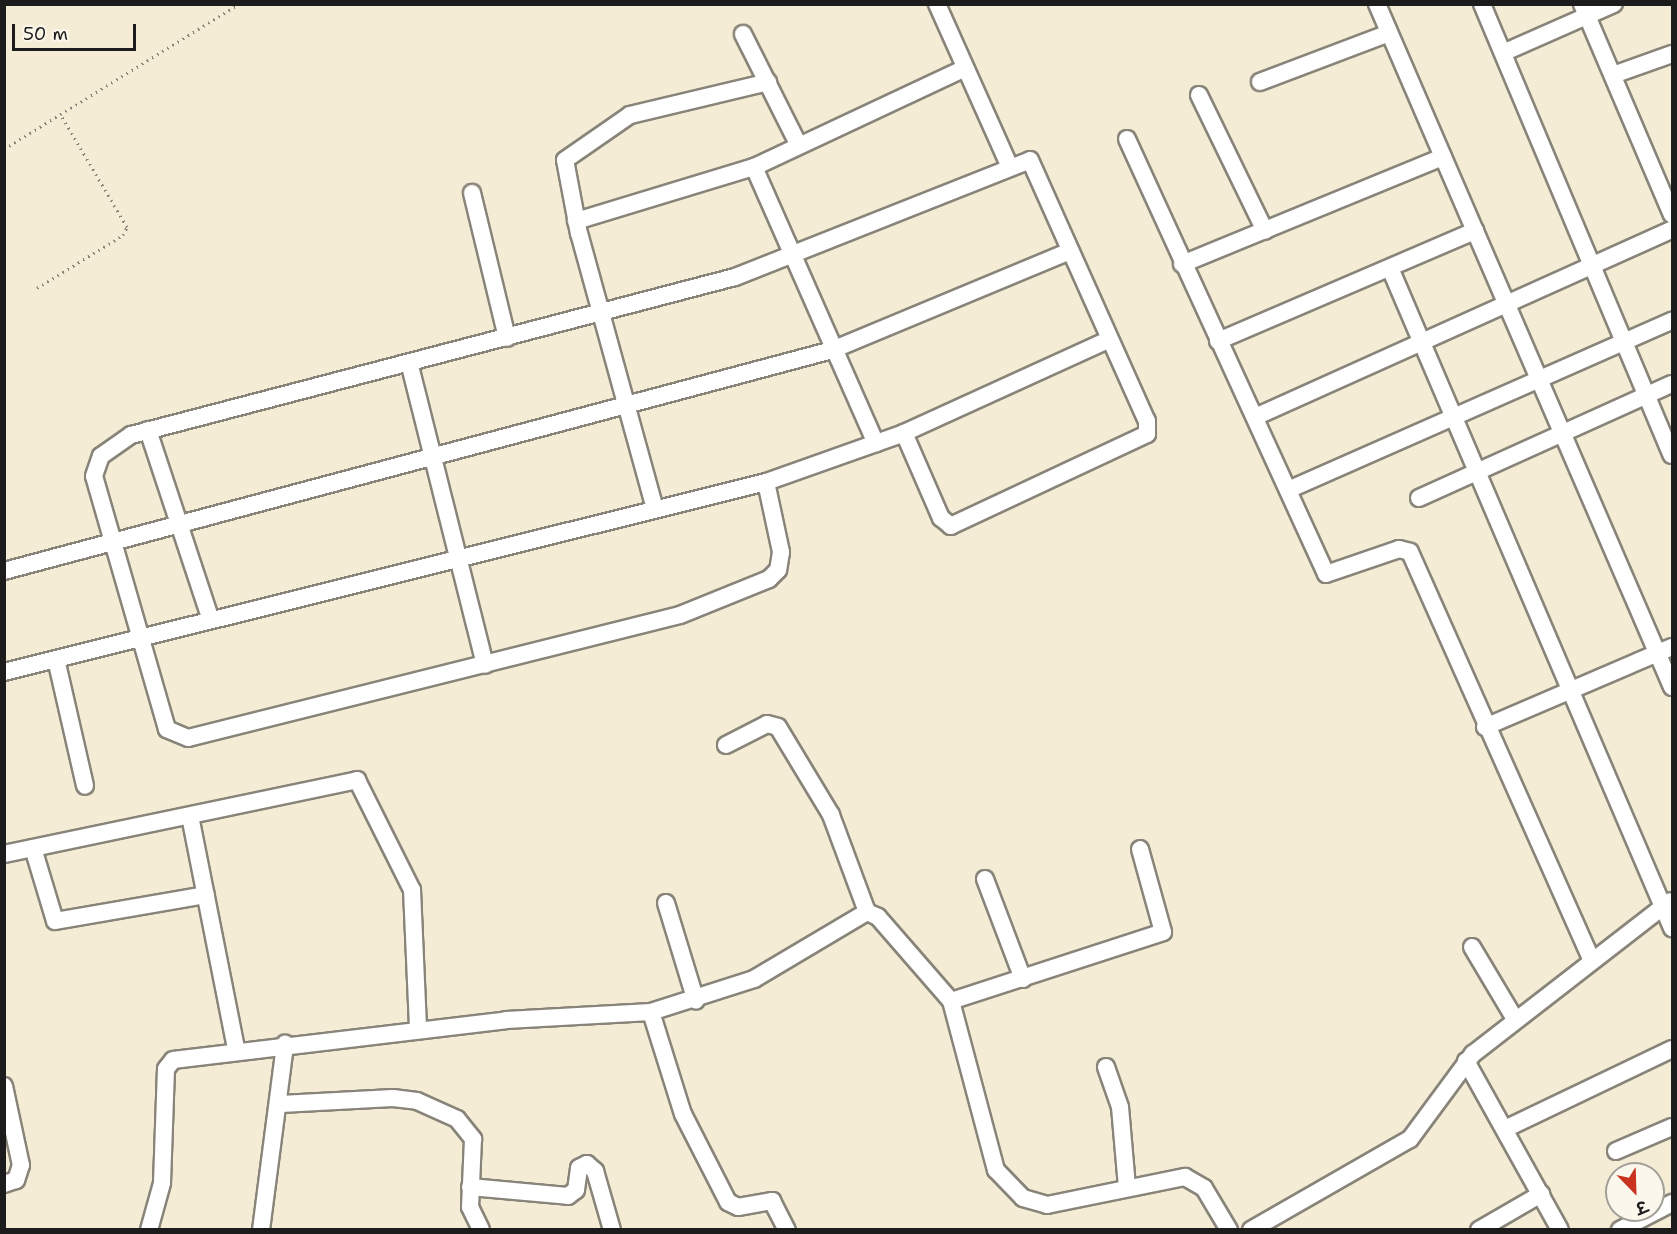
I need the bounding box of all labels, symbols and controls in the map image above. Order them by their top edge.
scale bar [15,12,140,50]
text: 50 m [23,22,68,46]
north arrow [1605,1162,1665,1222]
text: उ [1632,1195,1650,1219]

